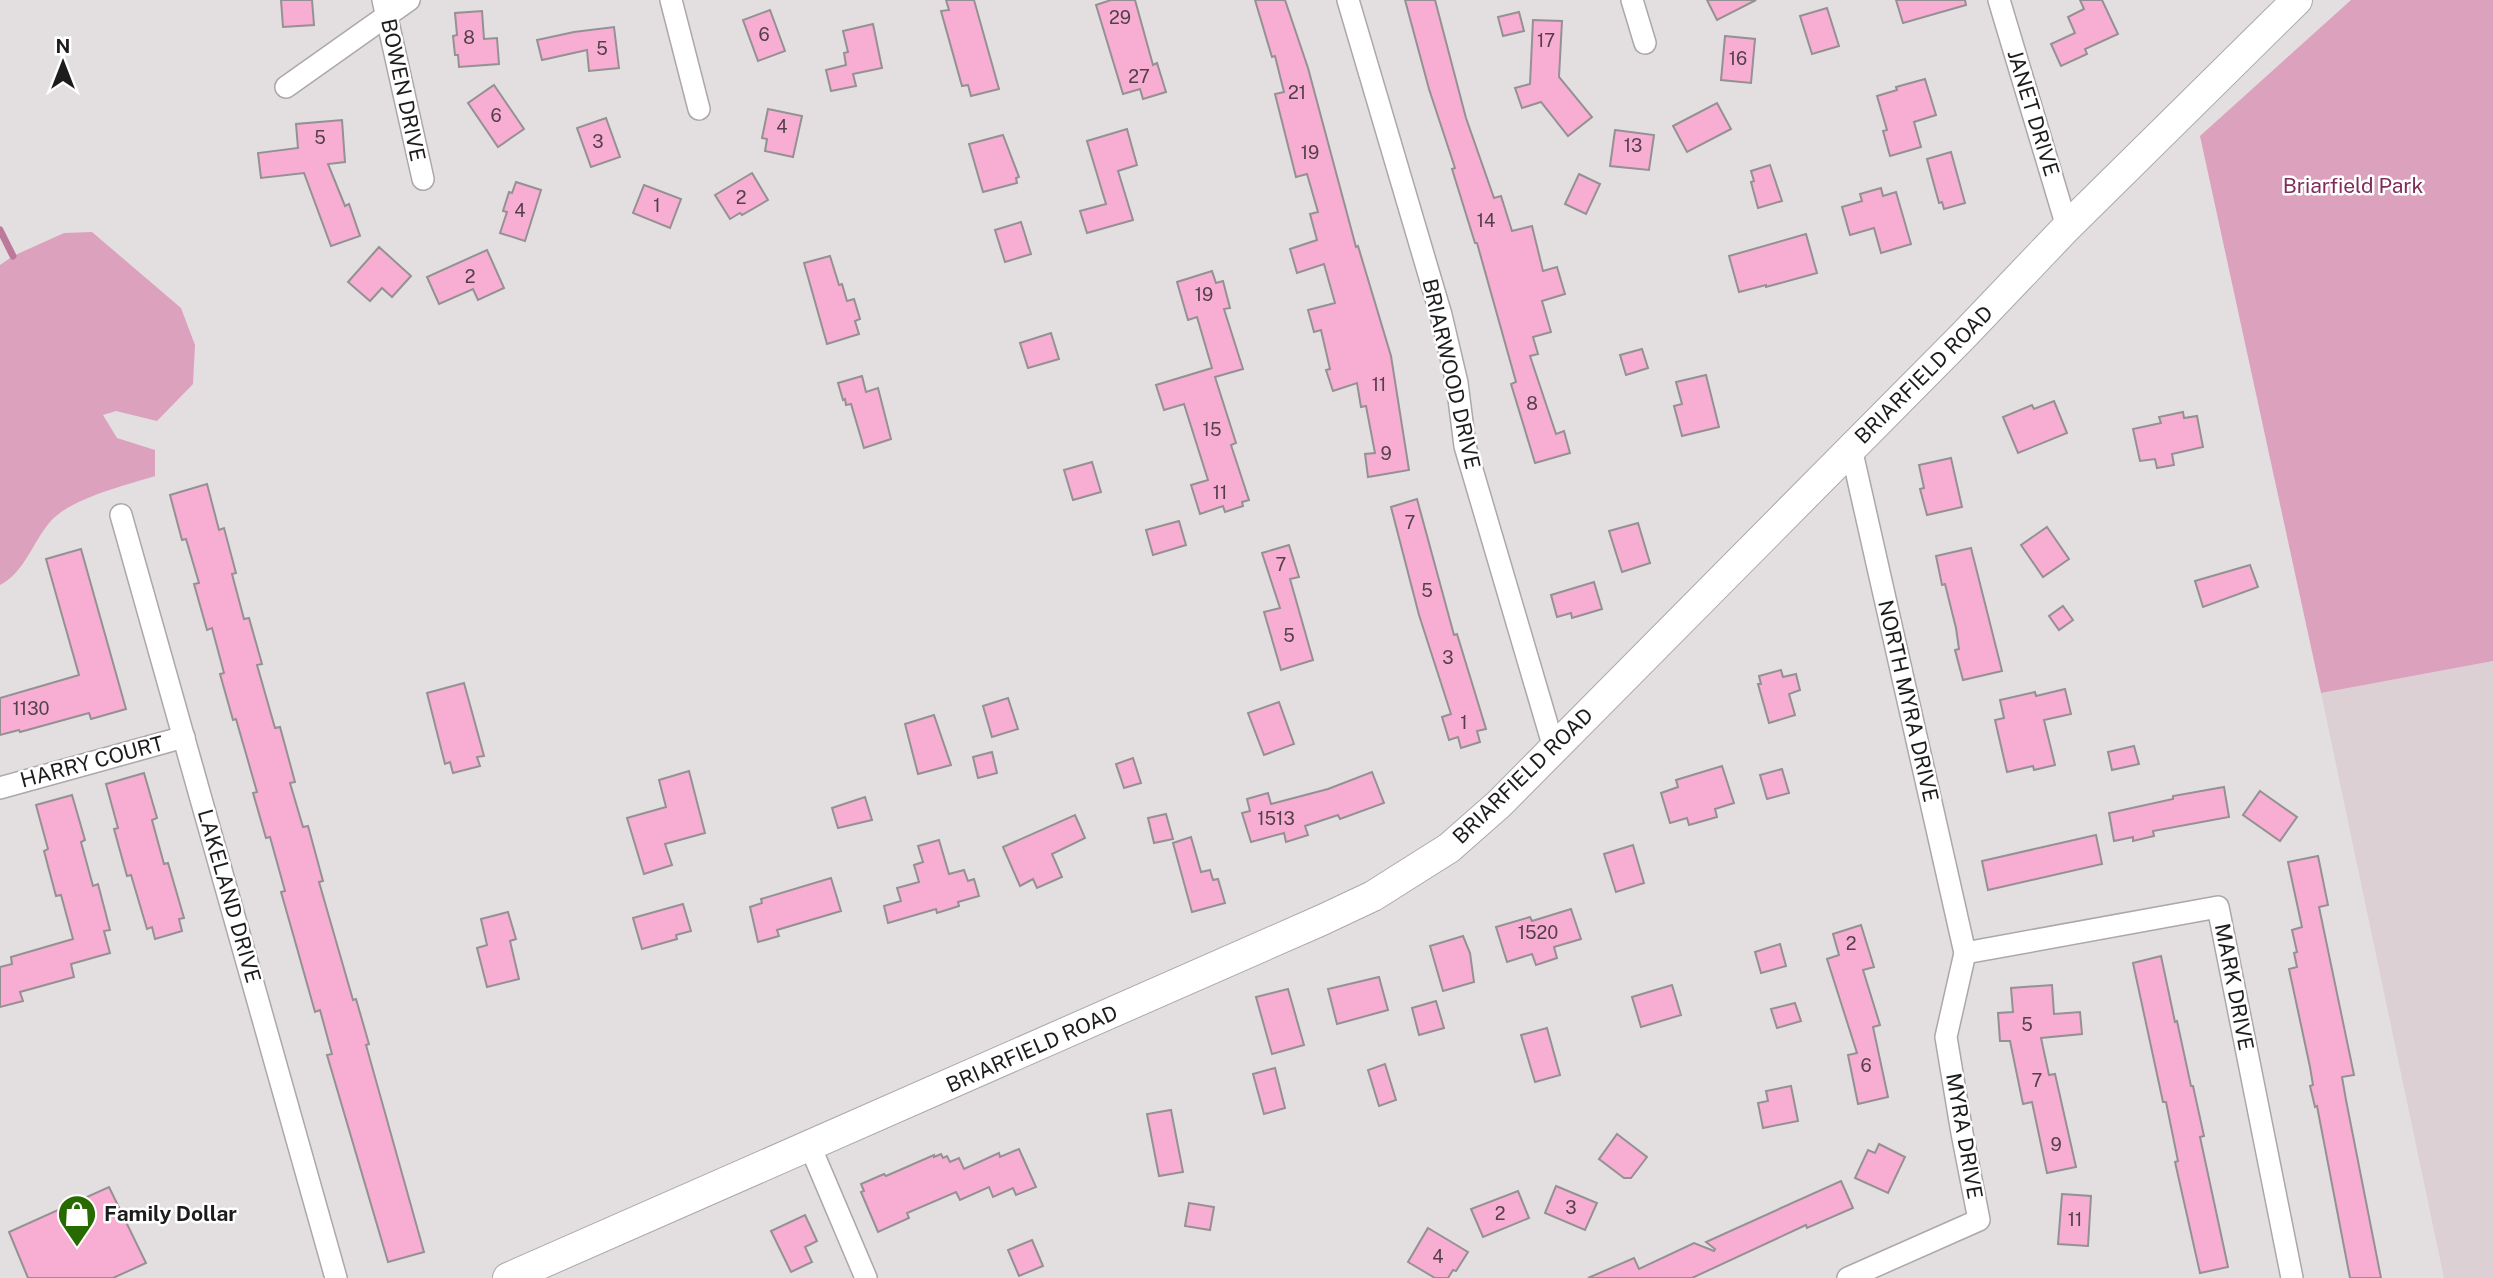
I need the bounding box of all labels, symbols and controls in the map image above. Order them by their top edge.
house number: 29 [1109,7,1131,28]
street label: BOWEN DRIVE [376,16,431,163]
house number: 6 [758,24,770,45]
house number: 8 [463,27,475,48]
north arrow [28,28,98,98]
house number: 17 [1537,30,1555,51]
text: N [56,35,70,57]
house number: 5 [596,38,608,59]
street label: JANET DRIVE [2002,47,2065,179]
house number: 16 [1729,48,1747,69]
house number: 27 [1128,66,1150,87]
house number: 21 [1288,82,1306,103]
house number: 6 [490,105,502,126]
house number: 4 [776,116,788,137]
house number: 5 [314,127,326,148]
house number: 3 [592,131,604,152]
house number: 13 [1624,135,1642,156]
house number: 19 [1301,142,1319,163]
park label: Briarfield Park [2283,173,2424,198]
house number: 2 [736,187,746,208]
house number: 1 [653,195,661,216]
house number: 4 [514,200,526,221]
house number: 14 [1477,210,1495,231]
house number: 2 [465,266,475,287]
street label: BRIARWOOD DRIVE [1417,276,1486,472]
house number: 19 [1195,284,1213,305]
street label: BRIARFIELD ROAD [1849,300,1998,449]
house number: 11 [1372,374,1386,395]
house number: 8 [1526,393,1538,414]
house number: 15 [1203,419,1221,440]
house number: 9 [1380,443,1392,464]
house number: 11 [1213,482,1227,503]
house number: 7 [1405,512,1415,533]
house number: 7 [1276,554,1286,575]
house number: 5 [1421,580,1433,601]
street label: NORTH MYRA DRIVE [1873,598,1944,804]
house number: 5 [1283,625,1295,646]
house number: 3 [1442,647,1454,668]
house number: 1130 [13,698,49,719]
street label: BRIARFIELD ROAD [1447,702,1598,849]
house number: 1 [1460,712,1468,733]
street label: HARRY COURT [17,730,166,793]
street label: LAKELAND DRIVE [193,806,266,986]
house number: 1513 [1257,808,1295,829]
street label: MARK DRIVE [2210,921,2259,1053]
house number: 1520 [1518,922,1558,943]
house number: 2 [1846,933,1856,954]
street label: BRIARFIELD ROAD [942,999,1121,1098]
house number: 5 [2021,1014,2033,1035]
house number: 6 [1860,1055,1872,1076]
house number: 7 [2032,1070,2042,1091]
street label: MYRA DRIVE [1941,1071,1988,1201]
house number: 9 [2050,1134,2062,1155]
shop icon: Family Dollar [56,1193,98,1248]
house number: 3 [1565,1197,1577,1218]
place label: Family Dollar [104,1201,237,1226]
house number: 2 [1495,1203,1505,1224]
house number: 11 [2068,1209,2082,1230]
house number: 4 [1432,1246,1444,1267]

